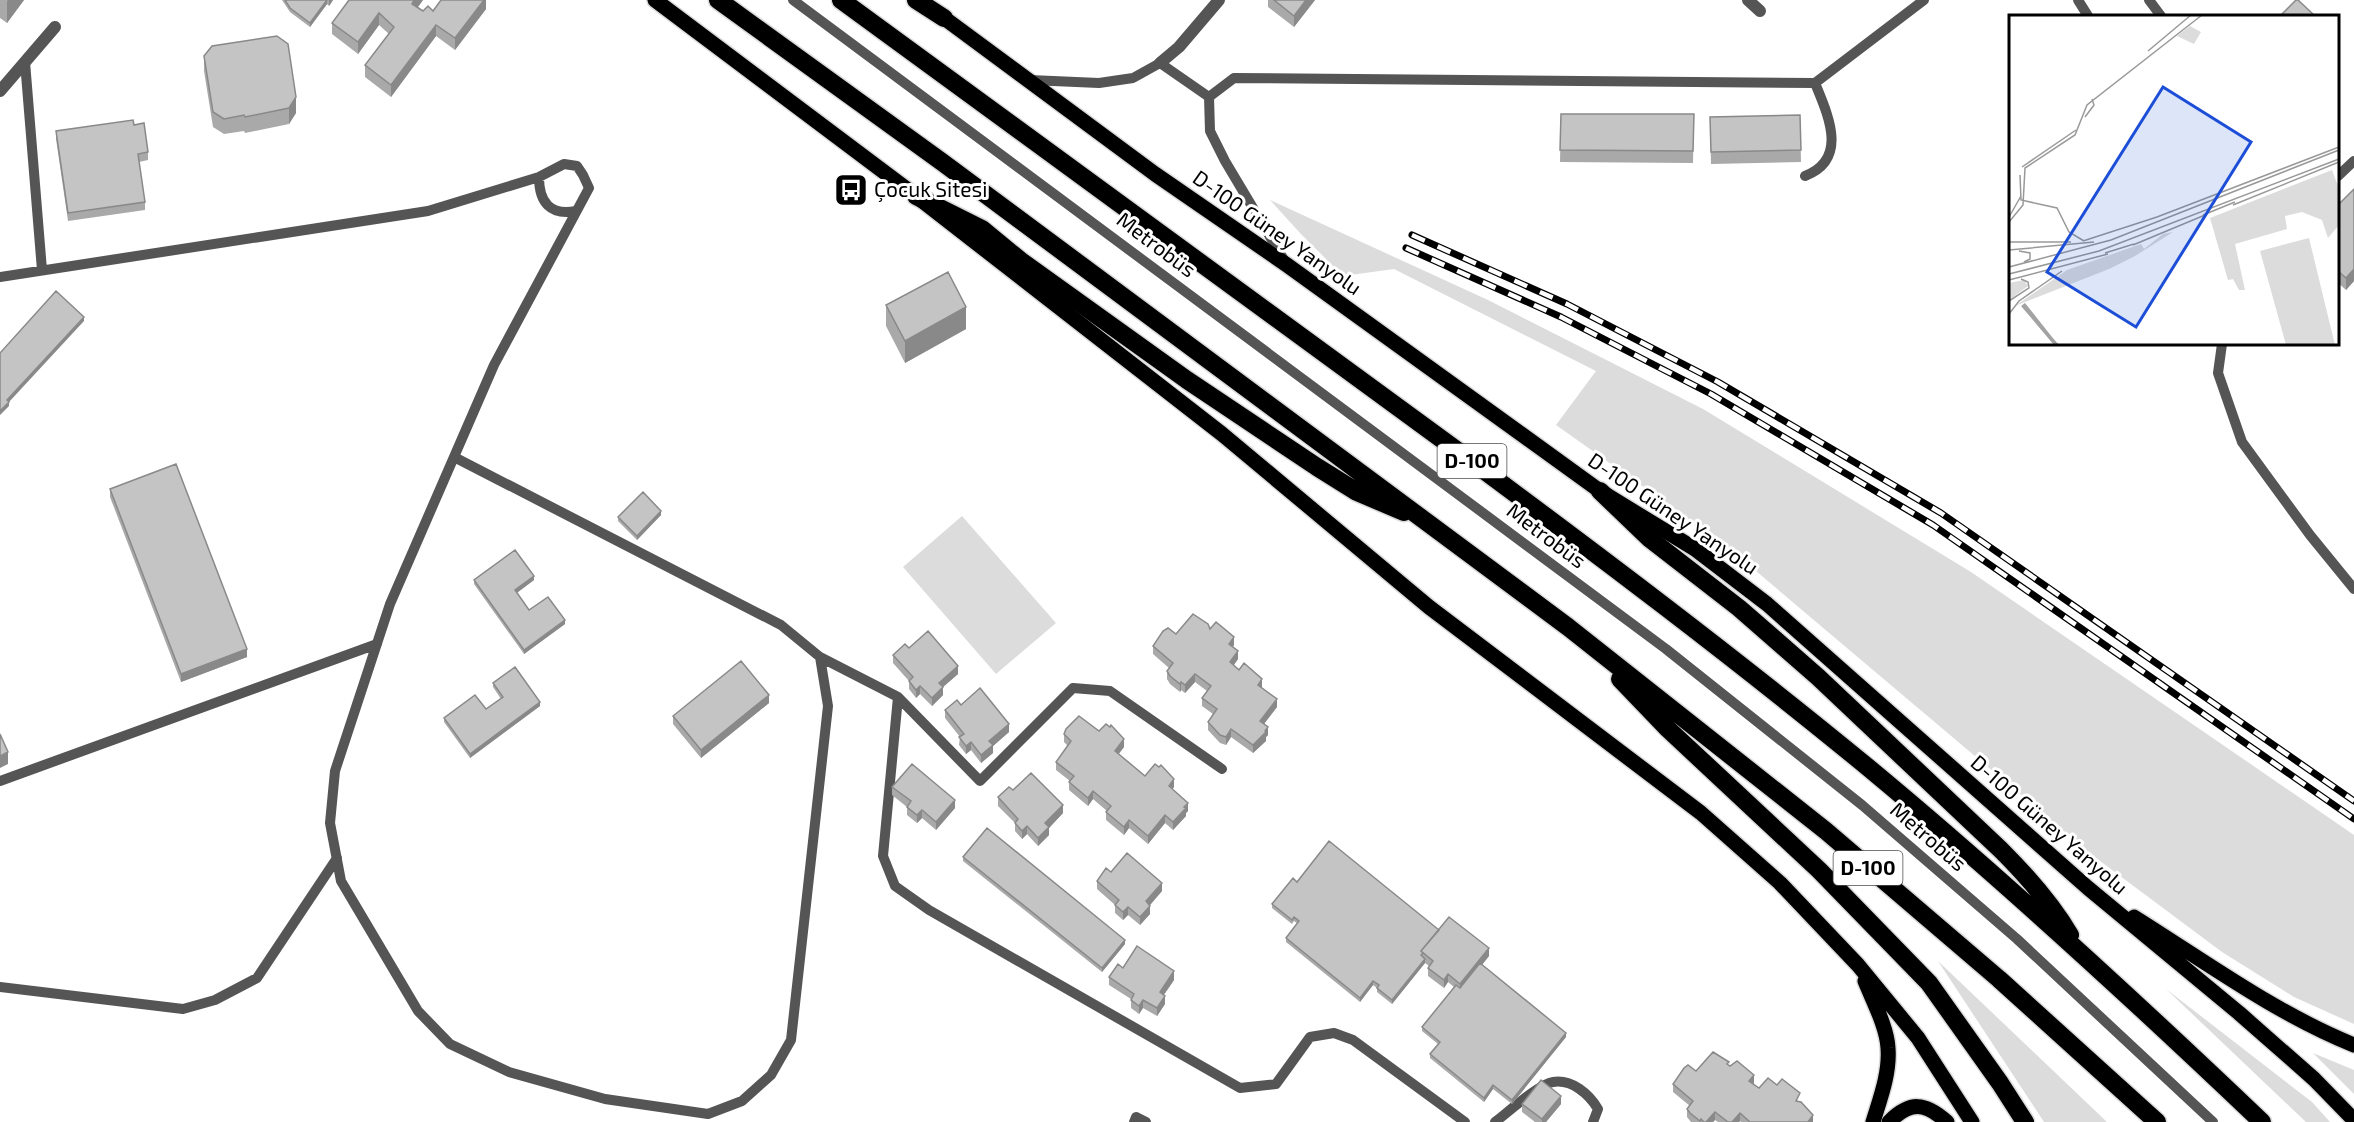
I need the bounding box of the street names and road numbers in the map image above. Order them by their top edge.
street label: D-100 Güney Yanyolu [1189,164,1367,299]
street label: Metrobüs [1112,206,1201,282]
road number: D-100 [1438,444,1506,478]
street label: D-100 Güney Yanyolu [1584,446,1764,579]
street label: Metrobüs [1502,497,1591,573]
street label: D-100 Güney Yanyolu [1966,749,2134,899]
street label: Metrobüs [1886,796,1972,876]
road number: D-100 [1834,851,1902,885]

